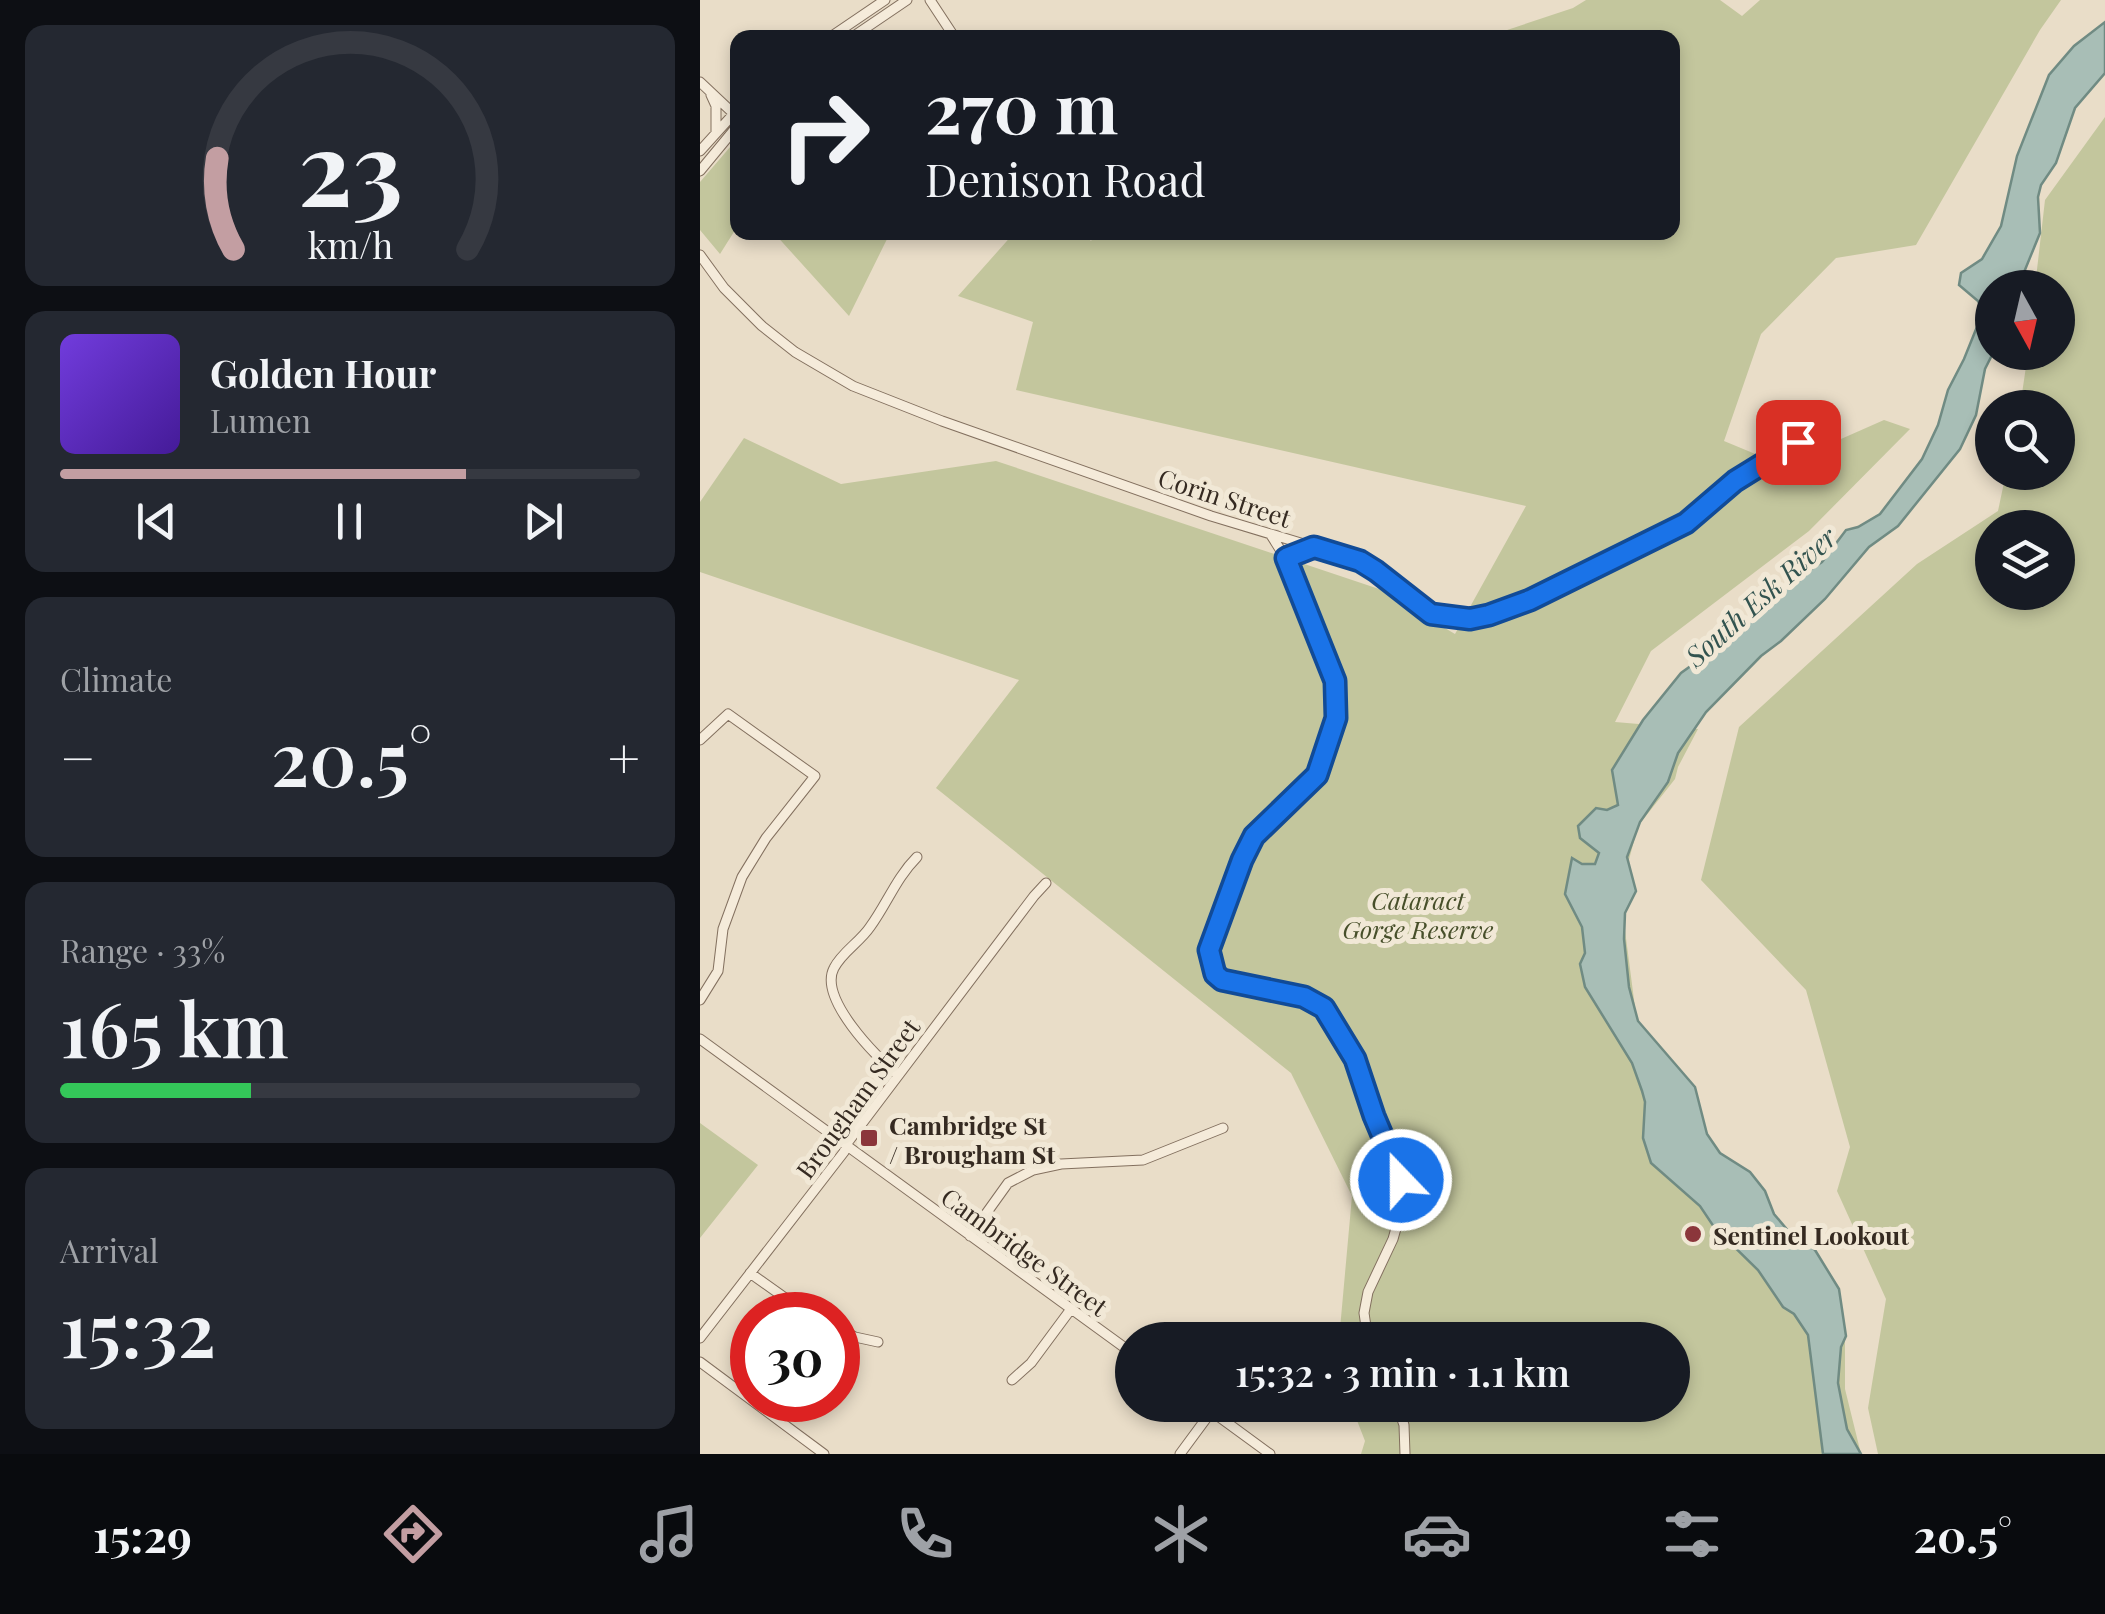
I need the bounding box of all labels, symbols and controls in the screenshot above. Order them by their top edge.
text: 270 m [925,58,1118,152]
icon: right [760,70,890,200]
text: 23 [297,94,403,233]
text: Denison Road [925,148,1206,208]
text: km/h [307,220,393,268]
north arrow [1975,270,2075,370]
map controls [1975,270,2075,610]
text: Golden Hour [210,347,436,398]
button: search [1975,390,2075,490]
text: Lumen [210,398,311,441]
pin [1756,400,1841,485]
icon: arrive [1771,415,1826,470]
street label: Corin Street [1154,460,1297,534]
icon: previous [129,494,184,549]
icon: pause [322,494,377,549]
icon: next [516,494,571,549]
button: layers [1975,510,2075,610]
water label: South Esk River [1676,517,1844,675]
text: Climate [60,657,172,700]
text: 20.5° [271,706,432,806]
text: − [60,719,96,793]
text: + [608,719,640,793]
park label: Cataract Gorge Reserve [1342,883,1494,945]
text: Range · 33% [60,928,225,971]
text: 165 km [60,977,289,1077]
street label: Brougham Street [788,1010,927,1185]
place label: Cambridge St / Brougham St [889,1108,1055,1170]
marker: Cambridge St / Brougham St [858,1127,880,1149]
position arrow [1349,1128,1453,1232]
street label: Cambridge Street [935,1180,1116,1323]
place label: Sentinel Lookout [1713,1218,1909,1251]
marker: Sentinel Lookout [1682,1223,1704,1245]
text: Arrival [60,1228,159,1271]
text: 15:32 [60,1277,216,1377]
speed limit sign: 30 [730,1292,860,1422]
text: 15:32 · 3 min · 1.1 km [1235,1346,1570,1397]
icon: directions [378,1499,448,1569]
icon: music [634,1499,704,1569]
icon: phone [890,1499,960,1569]
icon: climate [1146,1499,1216,1569]
icon: car [1402,1499,1472,1569]
icon: filters [1657,1499,1727,1569]
text: 15:29 [93,1504,192,1564]
text: 20.5° [1913,1504,2012,1564]

